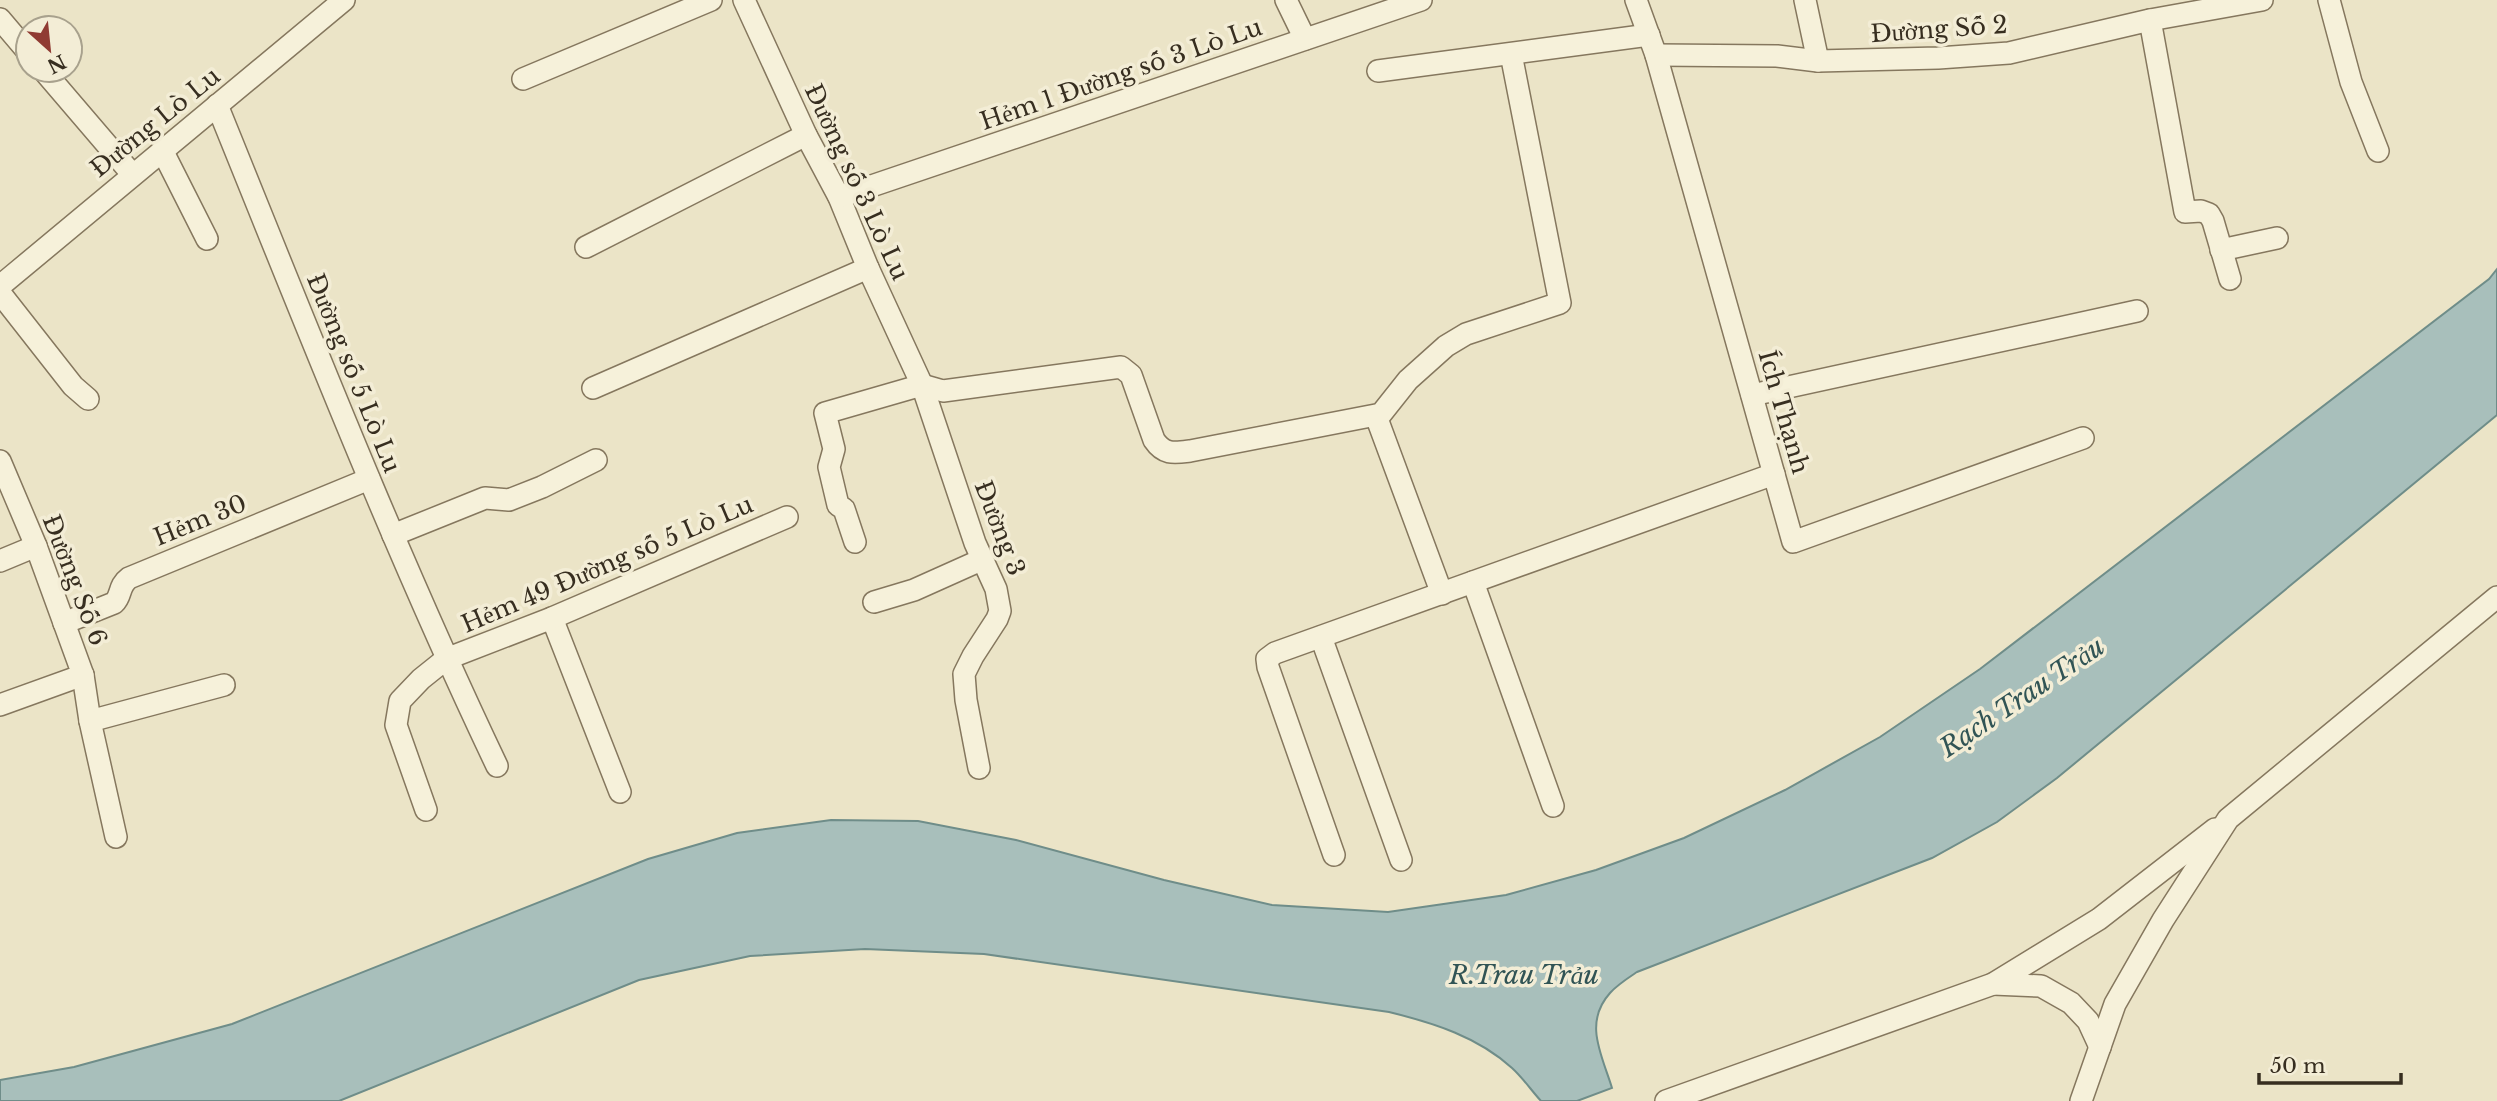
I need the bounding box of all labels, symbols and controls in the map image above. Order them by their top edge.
street label: Đường Số 2 [1870,10,2008,48]
street label: Hẻm 1 Đường số 3 Lò Lu [976,12,1266,136]
north arrow [14,14,84,84]
text: N [43,49,70,78]
street label: Đường Lò Lu [84,61,226,183]
street label: Đường số 3 Lò Lu [799,79,915,285]
street label: Đường số 5 Lò Lu [301,269,407,477]
street label: Ích Thạnh [1753,347,1815,477]
street label: Đường 3 [969,477,1031,579]
street label: Hẻm 30 [149,488,251,552]
street label: Hẻm 49 Đường số 5 Lò Lu [457,489,757,639]
street label: Đường Số 6 [37,510,113,650]
water label: Rạch Trau Trảu [1933,630,2110,764]
water label: R.Trau Trảu [1448,959,1599,991]
scale bar [2259,1042,2401,1086]
text: 50 m [2270,1053,2326,1079]

